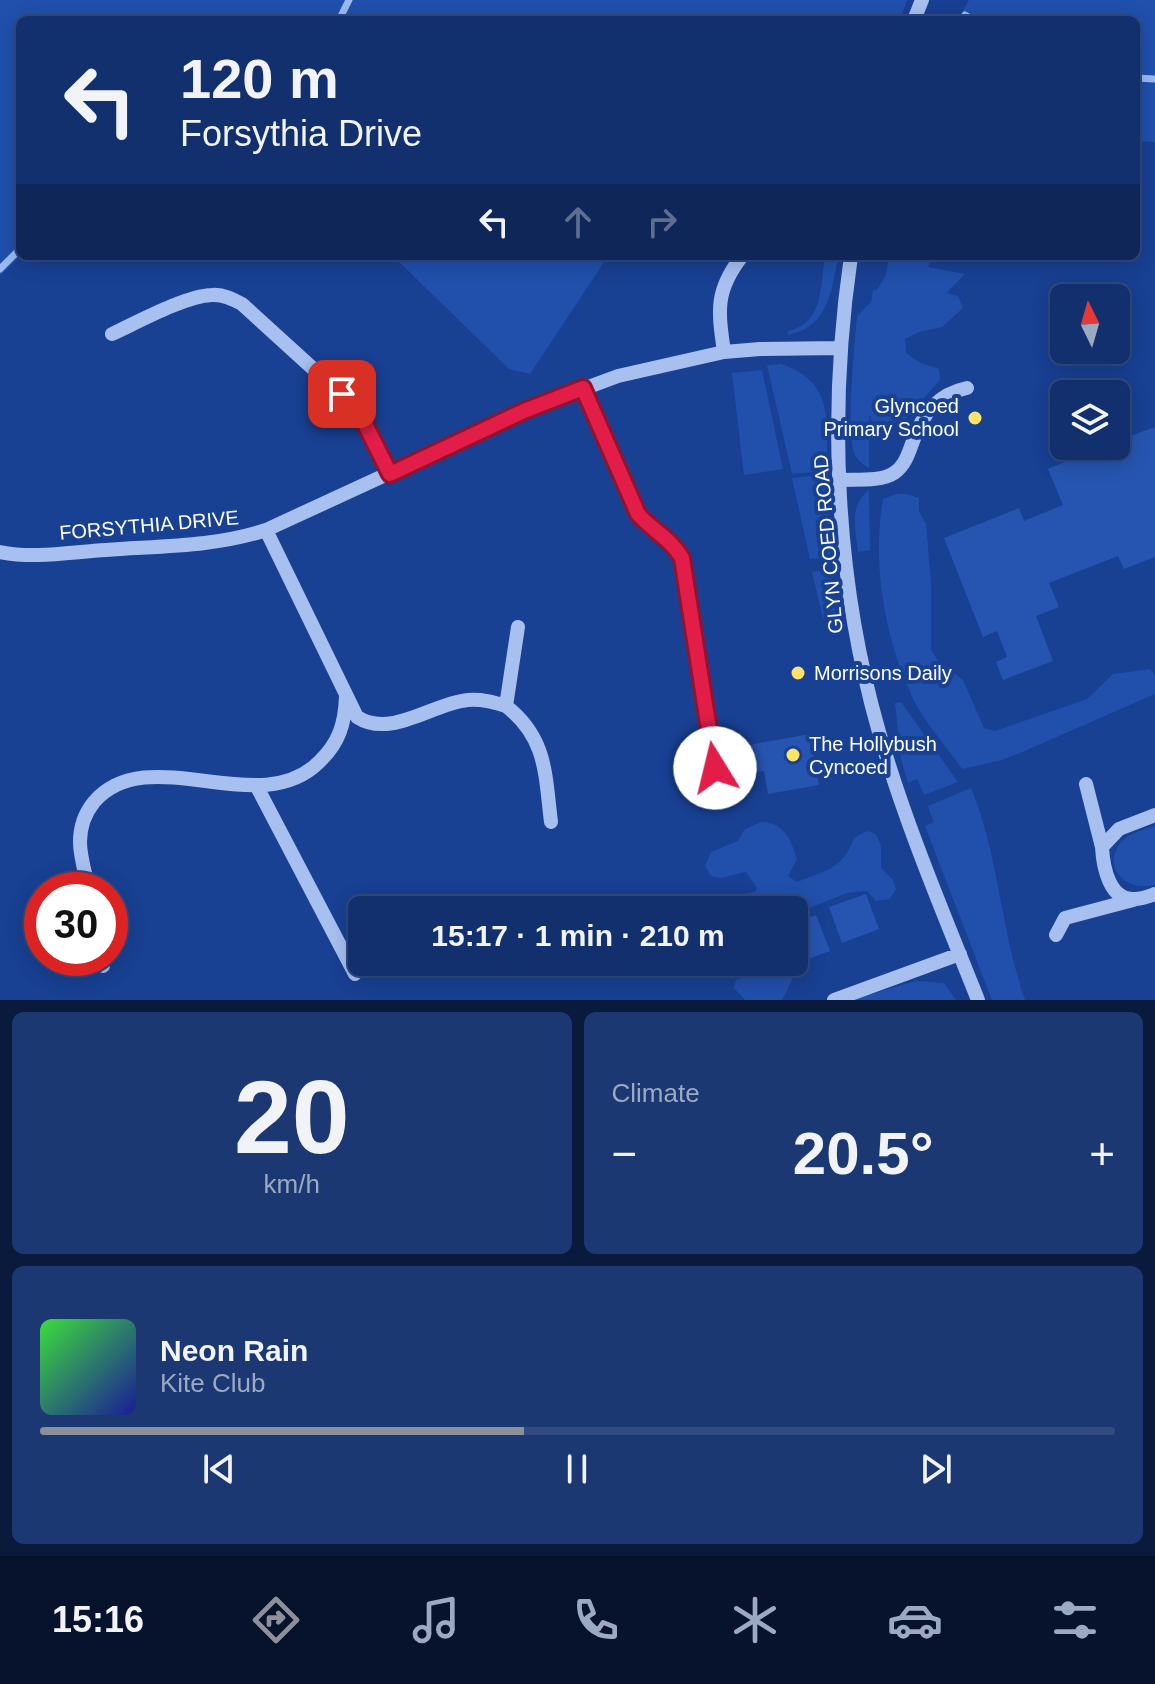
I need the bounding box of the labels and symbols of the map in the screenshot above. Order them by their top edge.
north arrow [1050,284,1130,364]
pin [308,360,376,428]
place label: Glyncoed Primary School [823,395,959,440]
marker: Glyncoed Primary School [966,409,984,427]
street label: GLYN COED ROAD [809,454,847,634]
street label: FORSYTHIA DRIVE [58,506,240,544]
place label: Morrisons Daily [814,662,952,684]
marker: Morrisons Daily [789,664,807,682]
position arrow [673,726,757,810]
place label: The Hollybush Cyncoed [809,733,937,778]
marker: The Hollybush Cyncoed [784,746,802,764]
speed limit sign: 30 [24,872,128,976]

